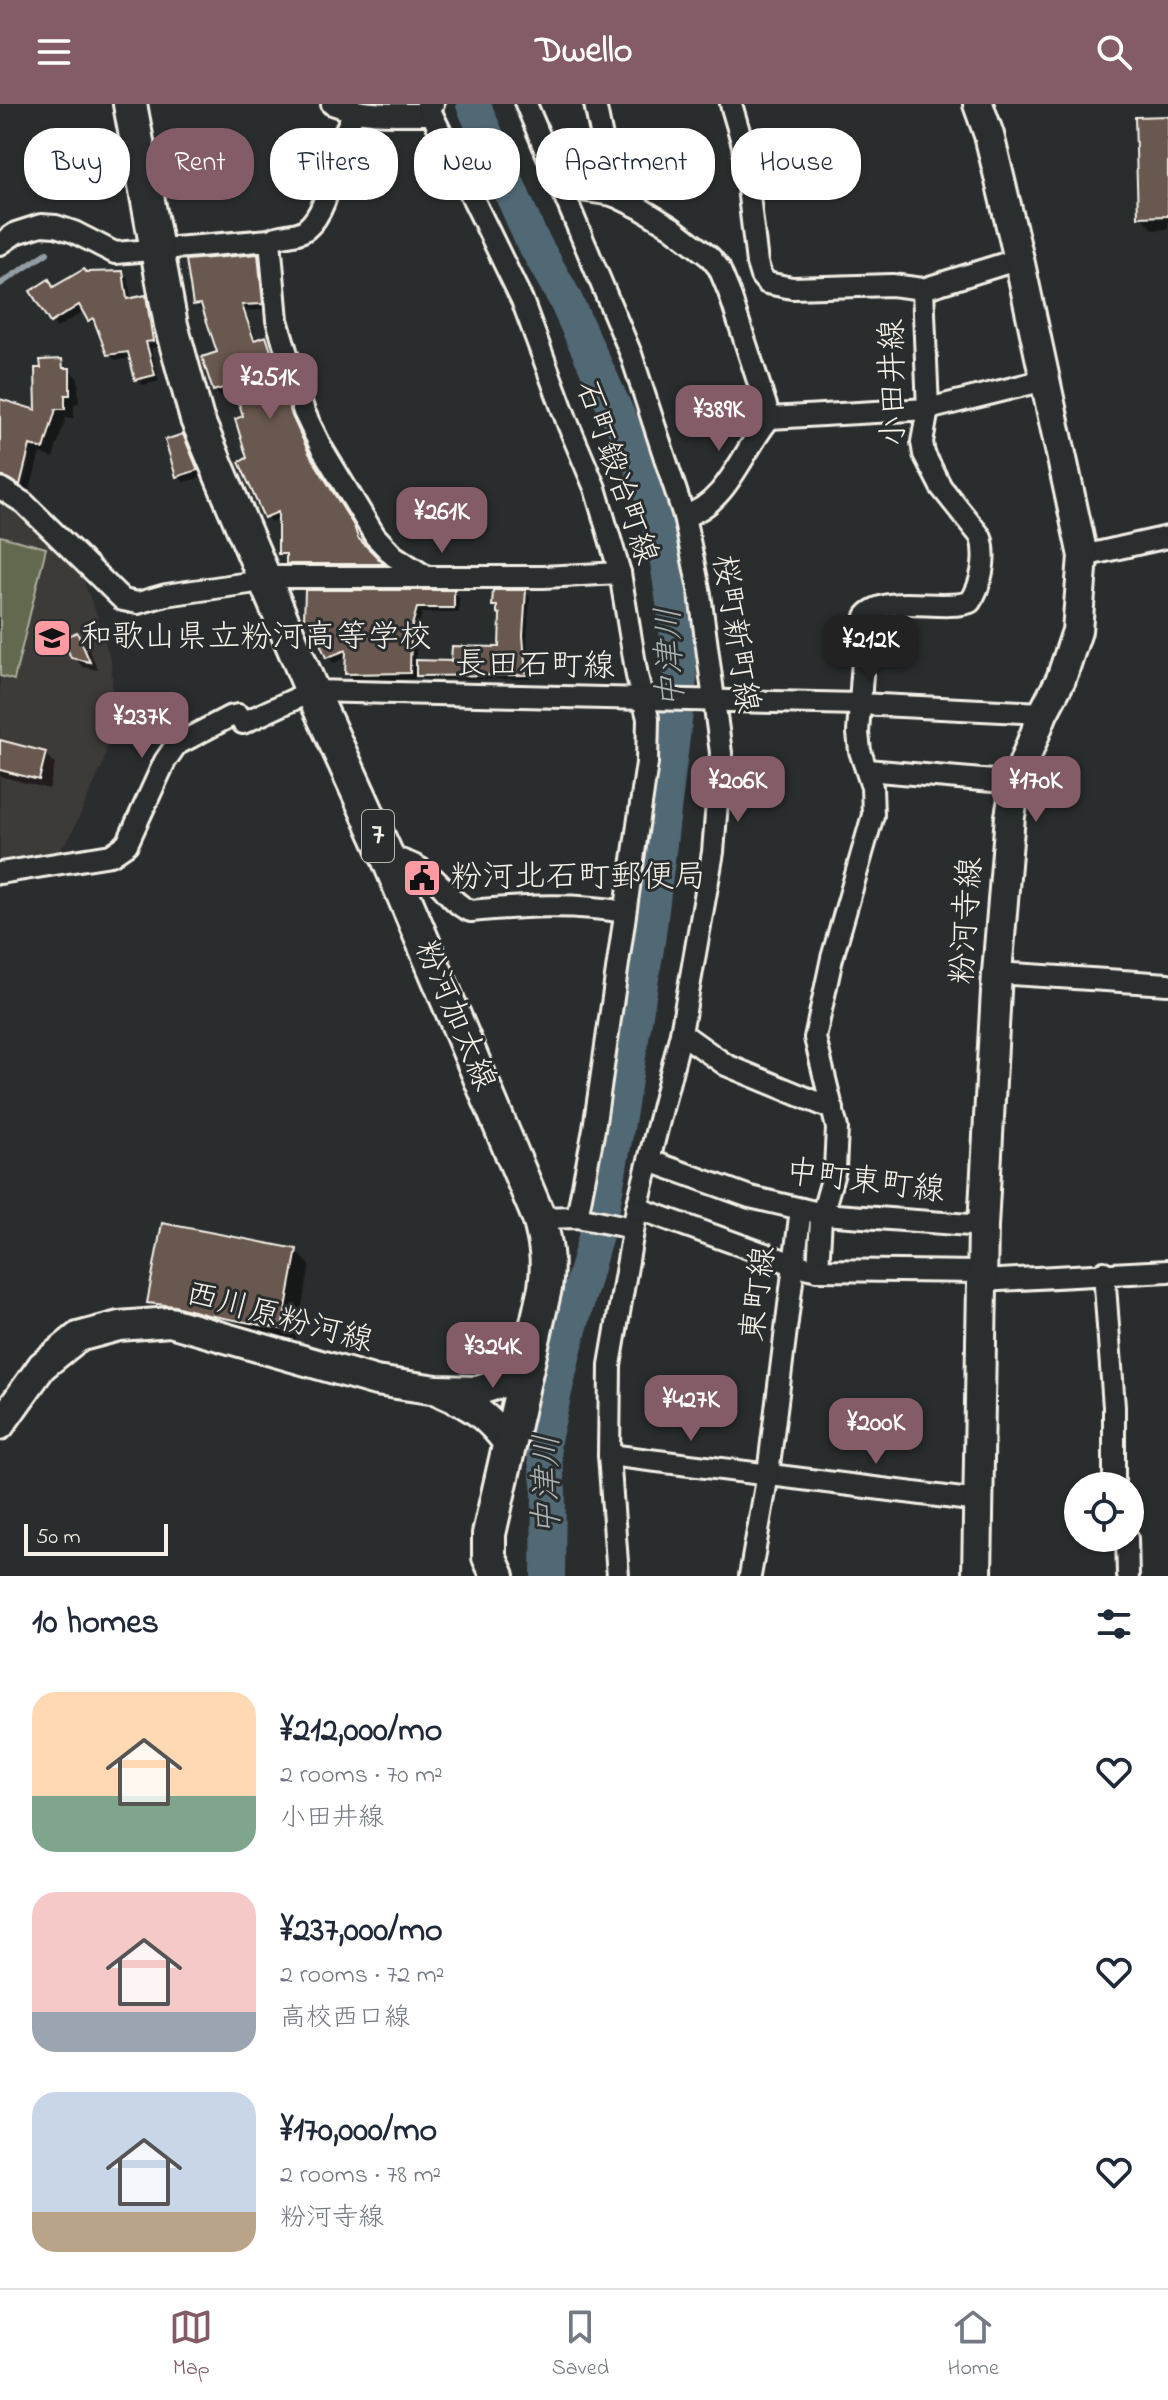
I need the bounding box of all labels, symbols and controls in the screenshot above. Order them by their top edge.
text: Dwello [536,26,632,79]
icon: menu [32,30,76,74]
icon: search [1092,30,1136,74]
chip: Buy [24,128,130,200]
chip: Rent [146,128,254,200]
chip: Filters [270,128,398,200]
chip: New [414,128,520,200]
chip: Apartment [536,128,715,200]
chip: House [731,128,861,200]
street label: 小田井線 [870,319,920,447]
pin: ¥251K [214,353,326,421]
text: ¥251K [241,360,299,398]
street label: 石町鍛冶町線 [562,375,668,571]
pin: ¥389K [663,385,775,453]
text: ¥389K [693,392,745,430]
pin: ¥261K [386,487,498,555]
text: ¥261K [414,494,470,532]
street label: 桜町新町線 [698,551,770,717]
water label: 中津川 [645,606,699,710]
place label: 和歌山県立粉河高等学校 [80,615,432,662]
pin: ¥212K [815,615,927,683]
school or university icon: 和歌山県立粉河高等学校 [31,617,73,659]
text: ¥212K [843,622,899,660]
street label: 長田石町線 [455,642,615,692]
pin: ¥237K [86,692,198,760]
text: ¥237K [113,699,171,737]
pin: ¥206K [682,756,794,824]
pin: ¥170K [980,756,1092,824]
text: ¥206K [709,763,767,801]
text: ¥170K [1010,763,1062,801]
road number: 7 [362,810,394,862]
place label: 粉河北石町郵便局 [450,855,706,902]
street label: 粉河寺線 [940,856,996,986]
public building icon: 粉河北石町郵便局 [401,857,443,899]
street label: 粉河加太線 [401,933,507,1099]
street label: 中町東町線 [783,1150,947,1216]
street label: 東町線 [731,1243,789,1345]
street label: 西川原粉河線 [180,1271,378,1367]
pin: ¥324K [437,1322,549,1390]
text: ¥324K [464,1329,522,1367]
pin: ¥427K [635,1375,747,1443]
text: ¥427K [662,1382,720,1420]
pin: ¥200K [820,1398,932,1466]
text: ¥200K [847,1405,905,1443]
water label: 中津川 [524,1434,574,1536]
map controls [1064,1472,1144,1552]
button: locate [1064,1472,1144,1552]
scale bar [24,1520,168,1556]
text: 50 m [36,1522,81,1554]
text: 10 homes [32,1599,159,1649]
icon: filters [1092,1602,1136,1646]
text: ¥212,000/mo [280,1707,442,1757]
icon: home [96,1724,192,1820]
icon: heart [1092,1750,1136,1794]
text: 2 rooms · 70 m² [280,1757,443,1795]
text: 小田井線 [280,1800,384,1838]
text: ¥237,000/mo [280,1907,443,1957]
icon: home [96,1924,192,2020]
icon: heart [1092,1950,1136,1994]
text: 2 rooms · 72 m² [280,1957,445,1995]
text: 高校西口線 [280,2000,410,2038]
text: ¥170,000/mo [280,2107,437,2157]
icon: home [96,2124,192,2220]
icon: heart [1092,2150,1136,2194]
text: 2 rooms · 78 m² [280,2157,441,2195]
text: 粉河寺線 [280,2200,384,2238]
tab: Map [169,2305,213,2385]
tab: Saved [552,2305,609,2385]
tab: Home [948,2305,999,2385]

